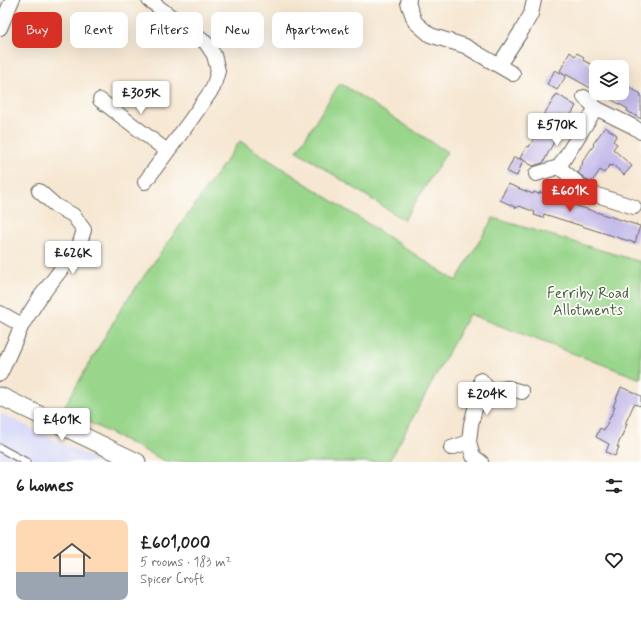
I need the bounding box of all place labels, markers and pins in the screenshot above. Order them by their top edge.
pin: £305K [113,81,169,115]
pin: £570K [529,113,585,147]
pin: £601K [542,179,598,213]
pin: £626K [45,241,101,275]
pin: £204K [459,382,515,416]
pin: £401K [34,408,90,442]

